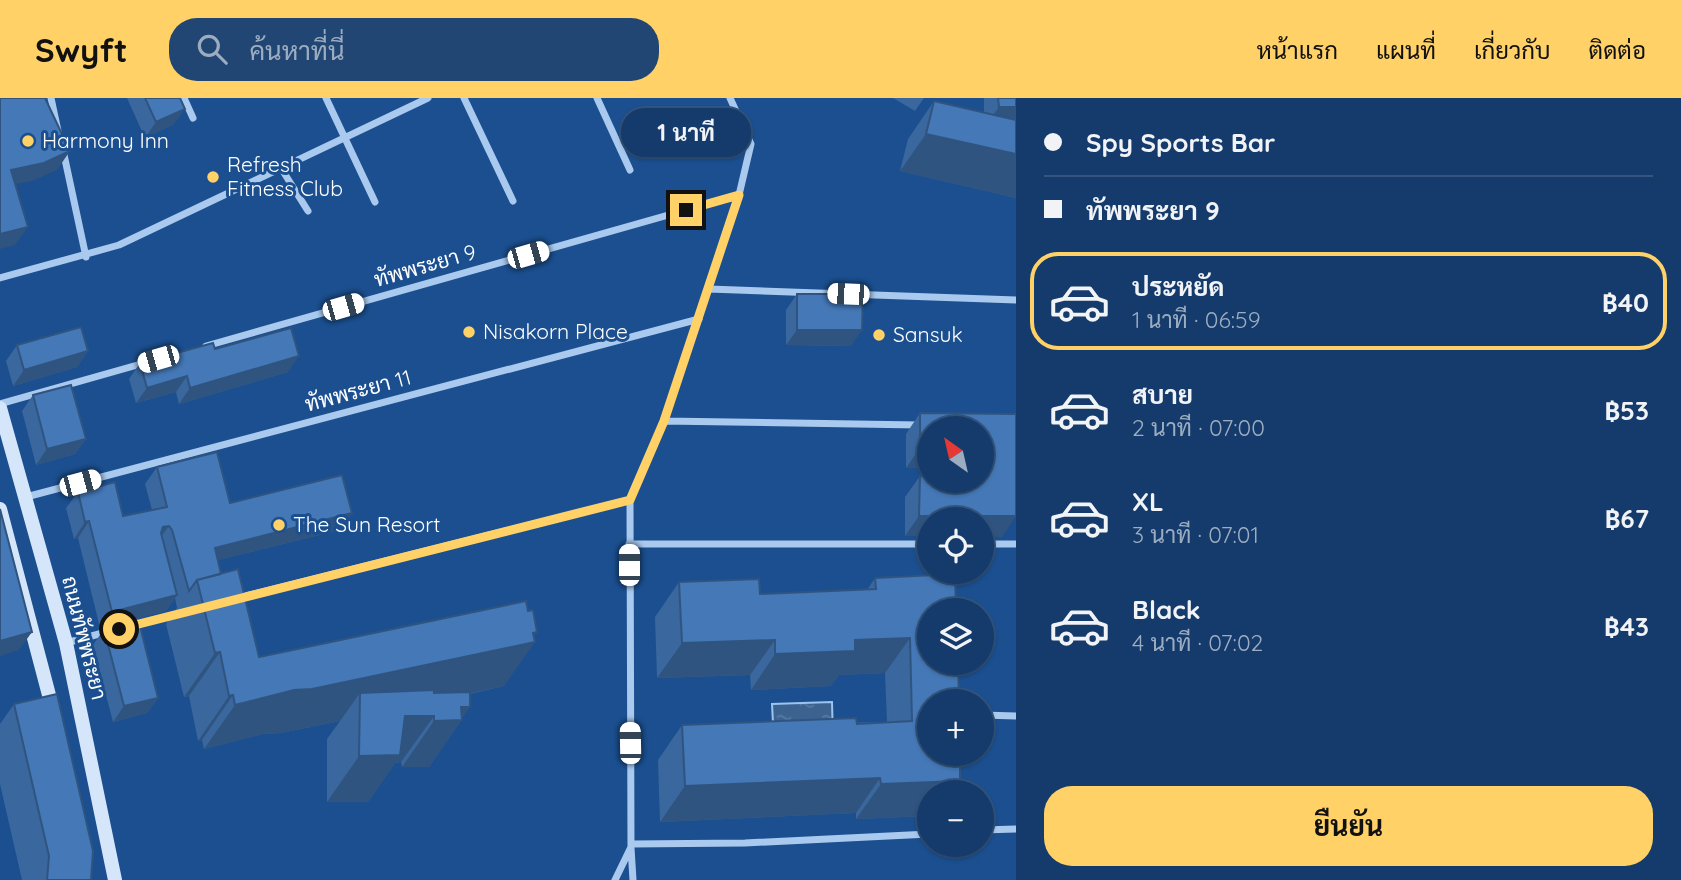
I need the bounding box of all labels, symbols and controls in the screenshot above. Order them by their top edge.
search box [169,18,659,81]
text: Swyft [35,29,127,70]
icon: search [193,30,231,68]
text: ค้นหาที่นี่ [249,34,344,67]
text: หน้าแรก [1257,35,1338,65]
text: แผนที่ [1376,35,1436,65]
text: เกี่ยวกับ [1474,35,1551,65]
text: ติดต่อ [1589,35,1646,65]
callout: 1 นาที [621,108,751,158]
text: 1 นาที [657,118,715,147]
text: Spy Sports Bar [1086,126,1275,159]
place label: Harmony Inn [42,127,169,153]
marker: Harmony Inn [20,133,36,149]
place label: Refresh Fitness Club [227,151,343,201]
marker: Refresh Fitness Club [205,169,221,185]
route end [670,194,702,226]
text: ทัพพระยา 9 [1086,194,1220,227]
street label: ทัพพระยา 9 [371,238,479,292]
car [505,239,552,271]
icon: car [1048,270,1111,333]
text: ประหยัด [1132,270,1225,303]
car [827,283,870,305]
text: ฿40 [1602,286,1649,319]
car [320,291,367,323]
text: 1 นาที · 06:59 [1132,305,1260,334]
place label: Nisakorn Place [483,318,628,344]
place label: Sansuk [893,321,963,347]
marker: Nisakorn Place [461,324,477,340]
marker: Sansuk [871,327,887,343]
car [135,343,182,375]
street label: ทัพพระยา 11 [302,363,414,417]
icon: car [1048,378,1111,441]
text: สบาย [1132,378,1193,411]
text: ฿53 [1604,394,1649,427]
text: 2 นาที · 07:00 [1132,413,1265,442]
north arrow [917,416,994,494]
map controls [917,416,994,857]
car [57,467,104,499]
text: XL [1132,485,1164,518]
icon: car [1048,486,1111,549]
text: ฿67 [1605,502,1649,535]
button: locate [917,507,994,584]
place label: The Sun Resort [293,511,440,537]
marker: The Sun Resort [271,517,287,533]
text: 3 นาที · 07:01 [1132,520,1259,549]
car [619,544,640,586]
street label: ถนนทัพพระยา [57,573,113,702]
text: Black [1132,593,1201,626]
icon: car [1048,594,1111,657]
button: layers [917,598,994,675]
text: ฿43 [1604,610,1649,643]
route start [103,613,135,645]
text: 4 นาที · 07:02 [1132,628,1263,657]
button: + [917,689,994,766]
car [620,722,641,764]
button: − [917,780,994,857]
button: ยืนยัน [1044,786,1653,866]

